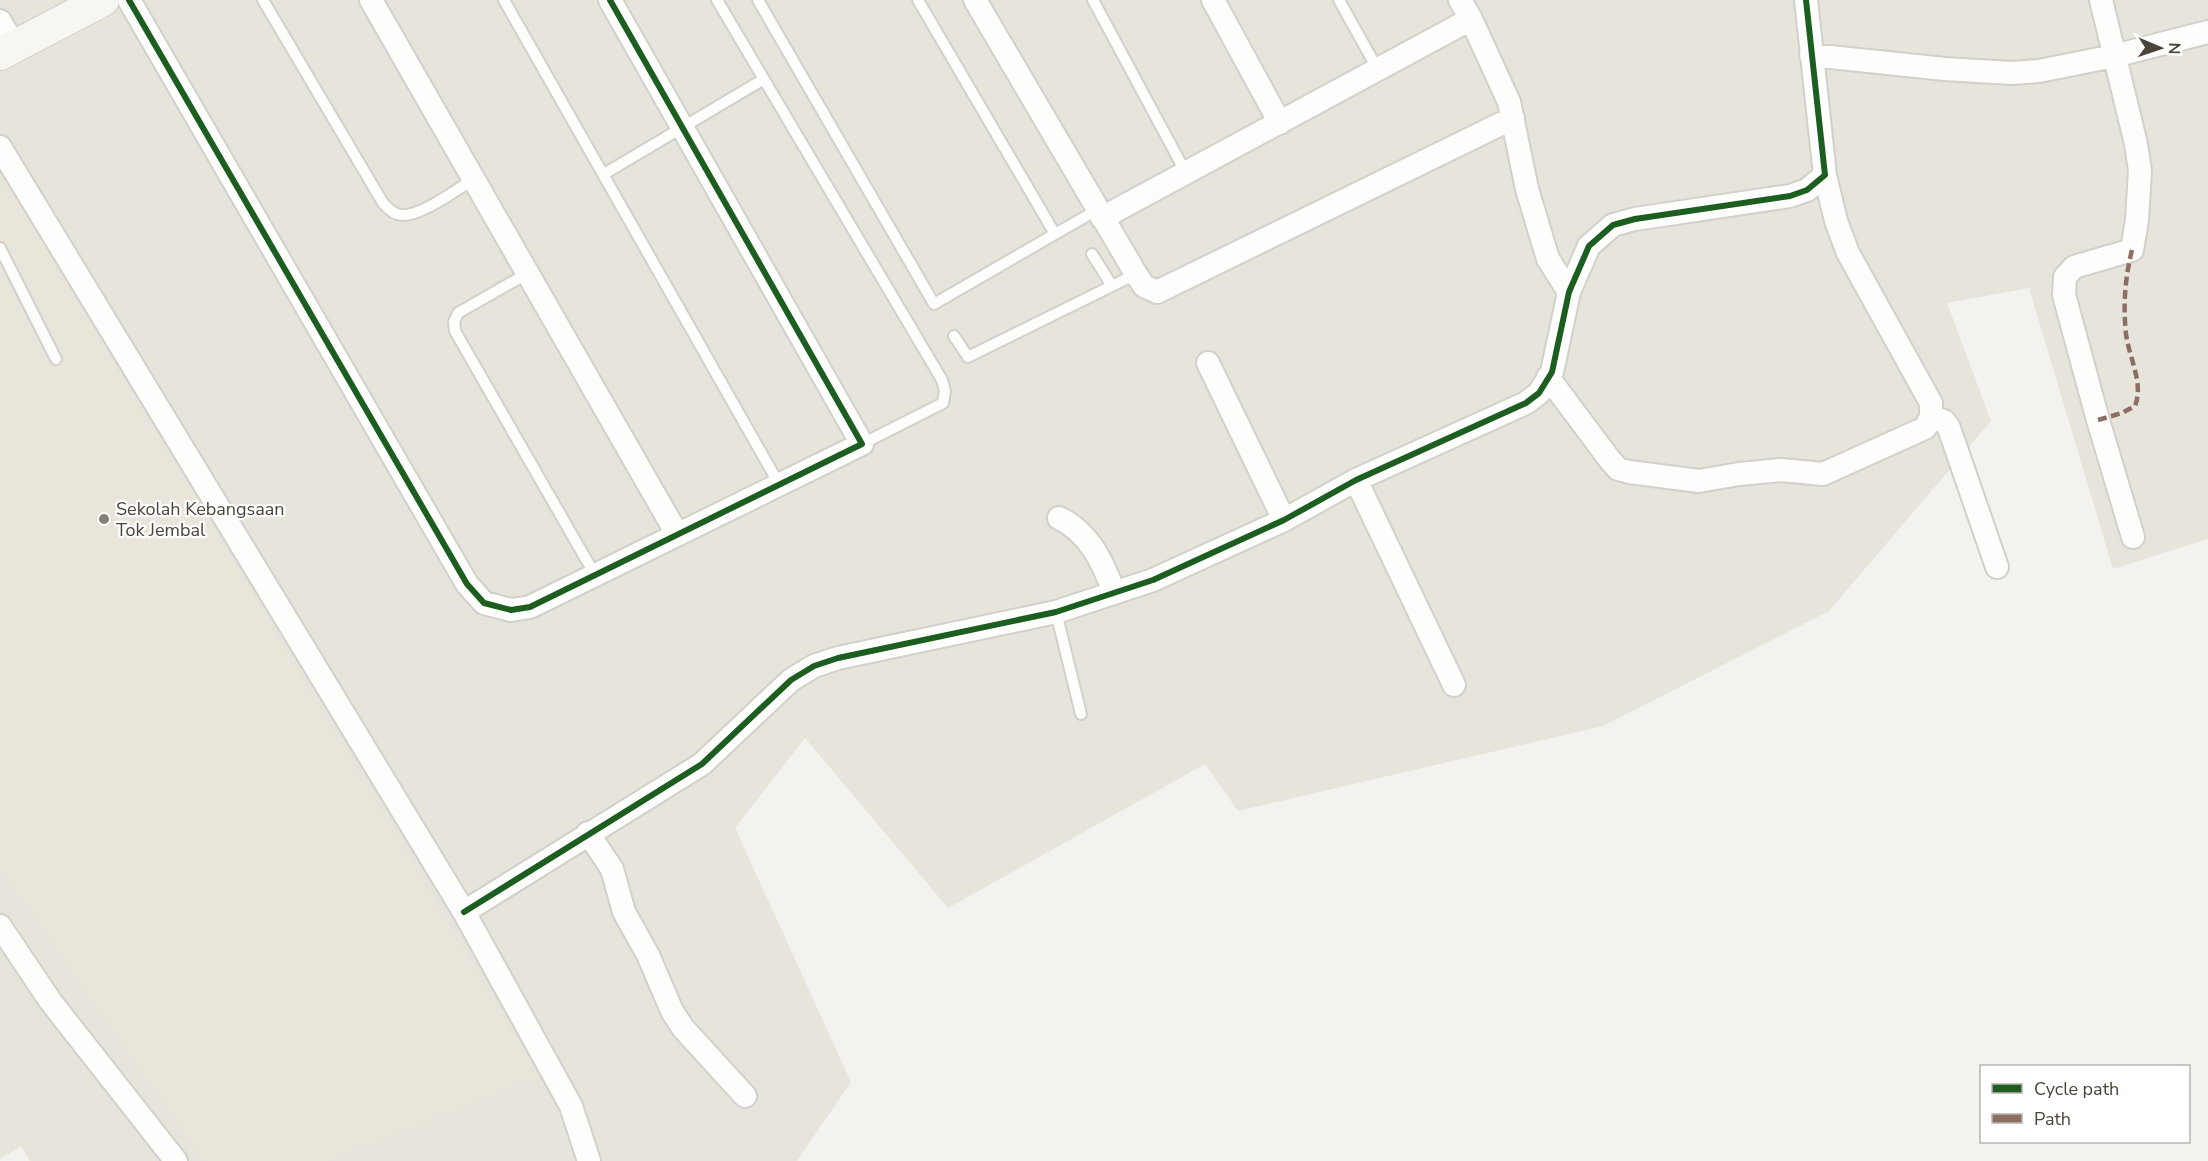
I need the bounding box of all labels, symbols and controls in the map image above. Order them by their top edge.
north arrow [2130,18,2190,78]
text: N [2163,42,2185,55]
place label: Sekolah Kebangsaan Tok Jembal [116,497,285,542]
marker: Sekolah Kebangsaan Tok Jembal [97,512,111,526]
legend [1980,1065,2190,1143]
text: Cycle path [2034,1077,2119,1101]
text: Path [2034,1107,2071,1131]

